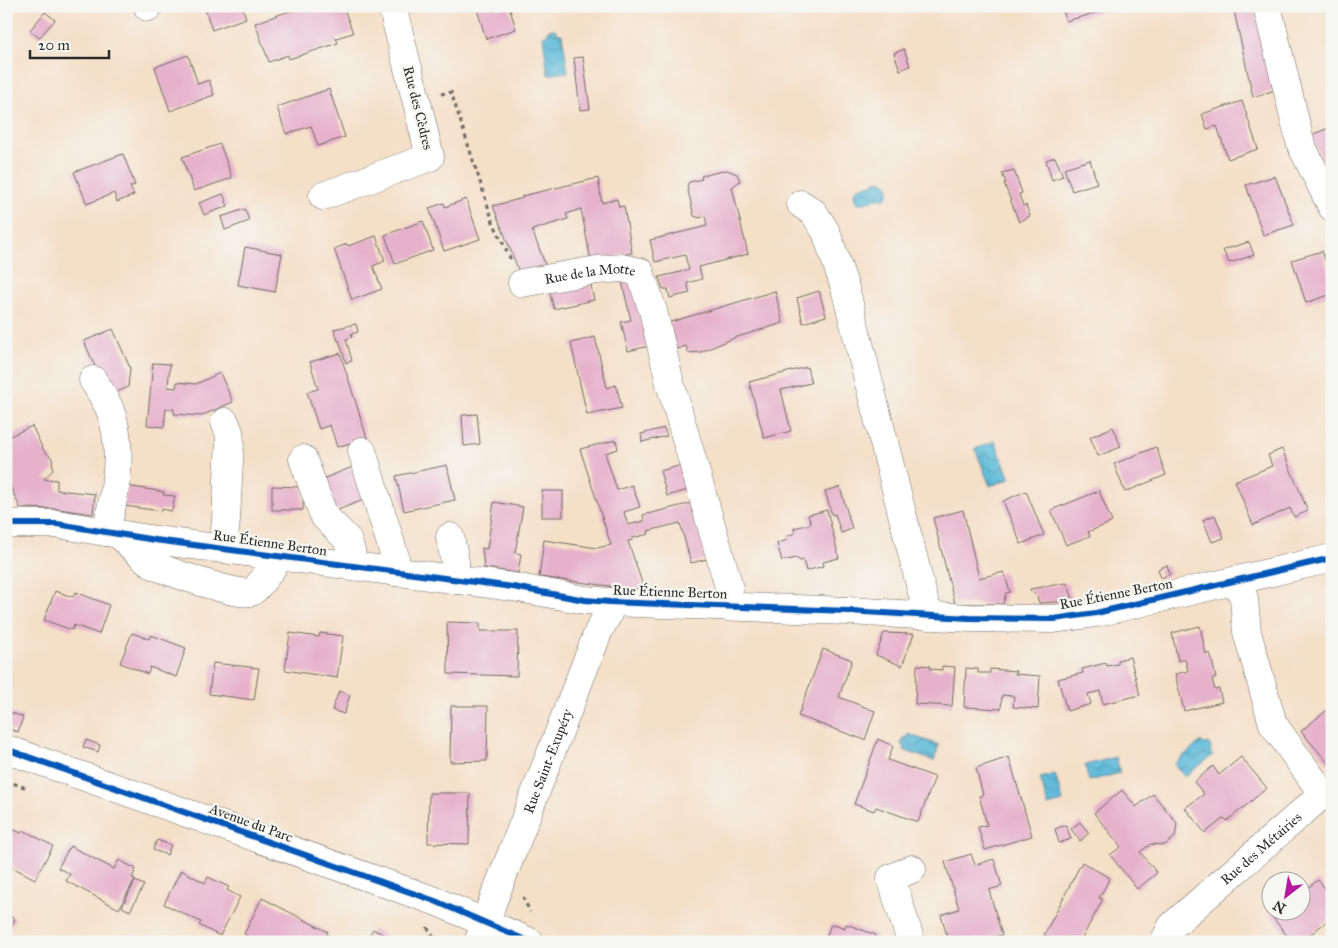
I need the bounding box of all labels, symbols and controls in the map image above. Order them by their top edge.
scale bar [30,28,109,60]
text: 20 m [38,36,70,54]
street label: Rue des Cèdres [399,64,437,152]
street label: Rue de la Motte [543,259,637,287]
street label: Rue Étienne Berton [212,525,329,559]
street label: Rue Étienne Berton [1058,573,1174,613]
street label: Rue Étienne Berton [612,580,728,603]
street label: Rue Saint-Exupéry [520,706,576,816]
street label: Avenue du Parc [206,800,295,846]
street label: Rue des Métairies [1217,808,1305,888]
north arrow [1260,870,1310,920]
text: N [1270,896,1289,917]

